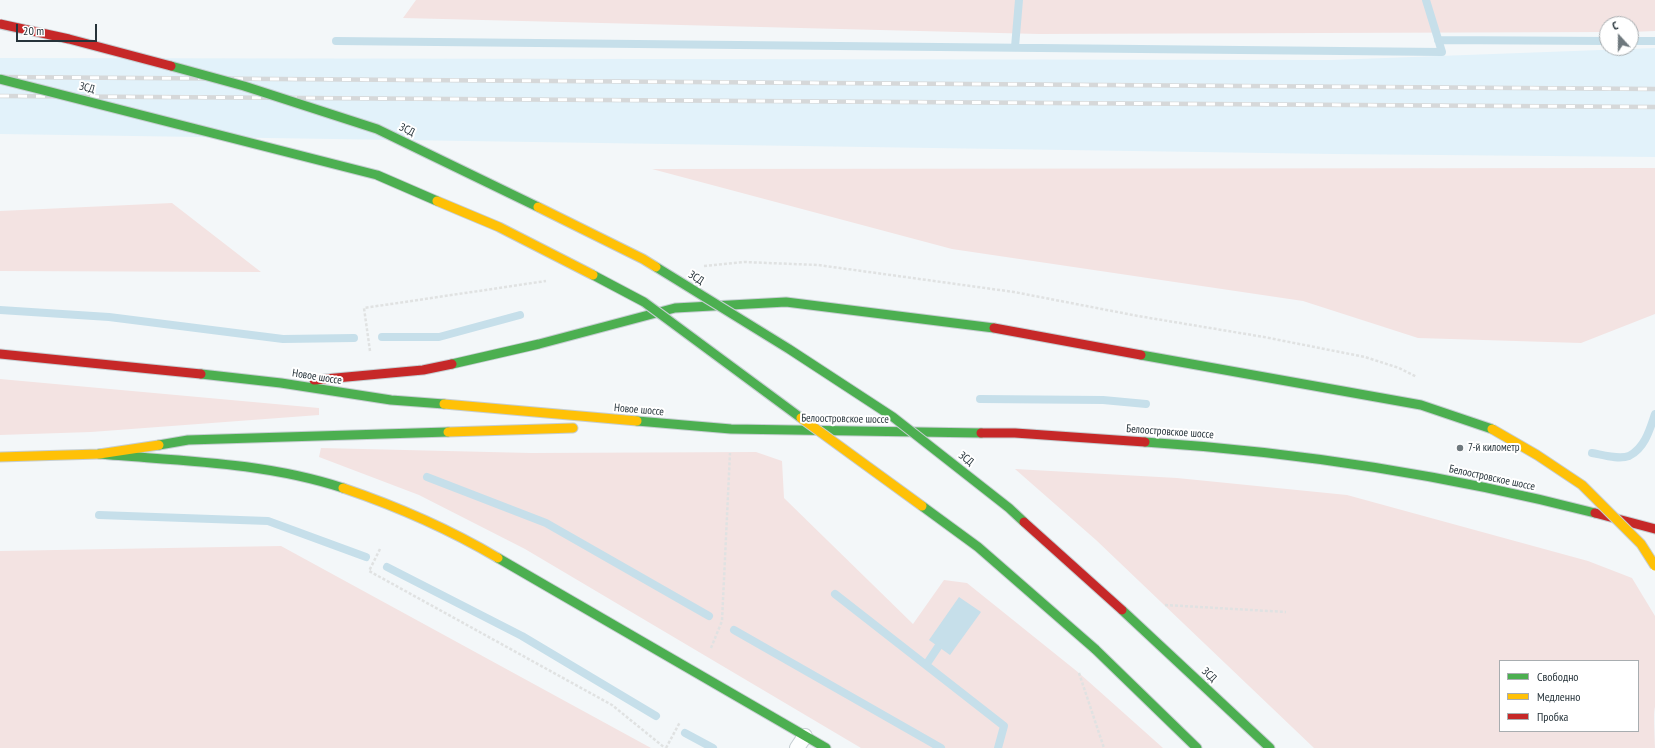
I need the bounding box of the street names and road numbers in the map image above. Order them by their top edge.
street label: ЗСД [78,80,96,96]
street label: ЗСД [397,121,417,139]
street label: ЗСД [686,268,706,288]
street label: Новое шоссе [291,367,343,387]
street label: Новое шоссе [614,401,664,419]
street label: Белоостровское шоссе [801,412,889,426]
street label: Белоостровское шоссе [1126,422,1214,442]
street label: ЗСД [956,449,976,469]
street label: Белоостровское шоссе [1448,462,1536,494]
street label: ЗСД [1199,665,1219,685]

